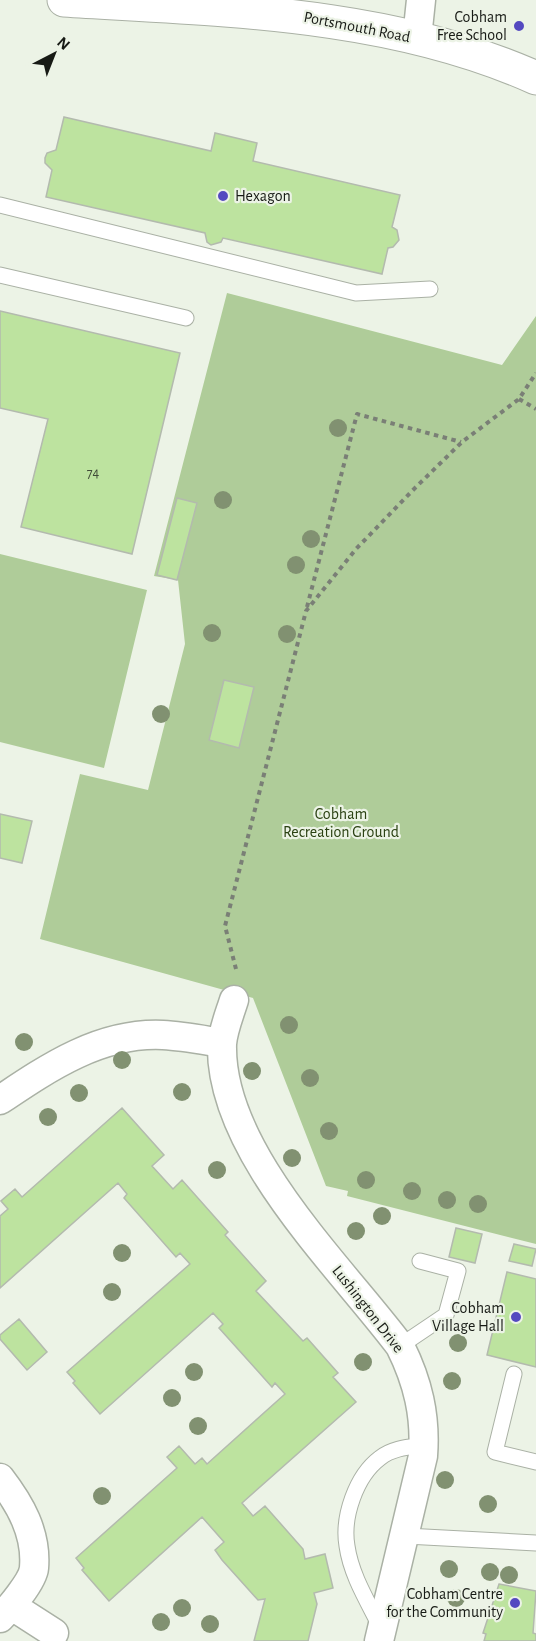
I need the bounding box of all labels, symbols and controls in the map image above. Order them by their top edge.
street label: Portsmouth Road [302,9,412,45]
place label: Cobham Free School [437,9,507,43]
marker: Cobham Free School [512,19,526,33]
north arrow [24,24,84,84]
text: N [54,34,73,53]
place label: Hexagon [235,188,291,204]
marker: Hexagon [216,189,230,203]
house number: 74 [87,466,100,480]
park label: Cobham Recreation Ground [283,806,399,840]
street label: Lushington Drive [329,1262,407,1356]
place label: Cobham Village Hall [432,1300,504,1334]
marker: Cobham Village Hall [509,1310,523,1324]
place label: Cobham Centre for the Community [386,1586,503,1621]
marker: Cobham Centre for the Community [508,1596,522,1610]

